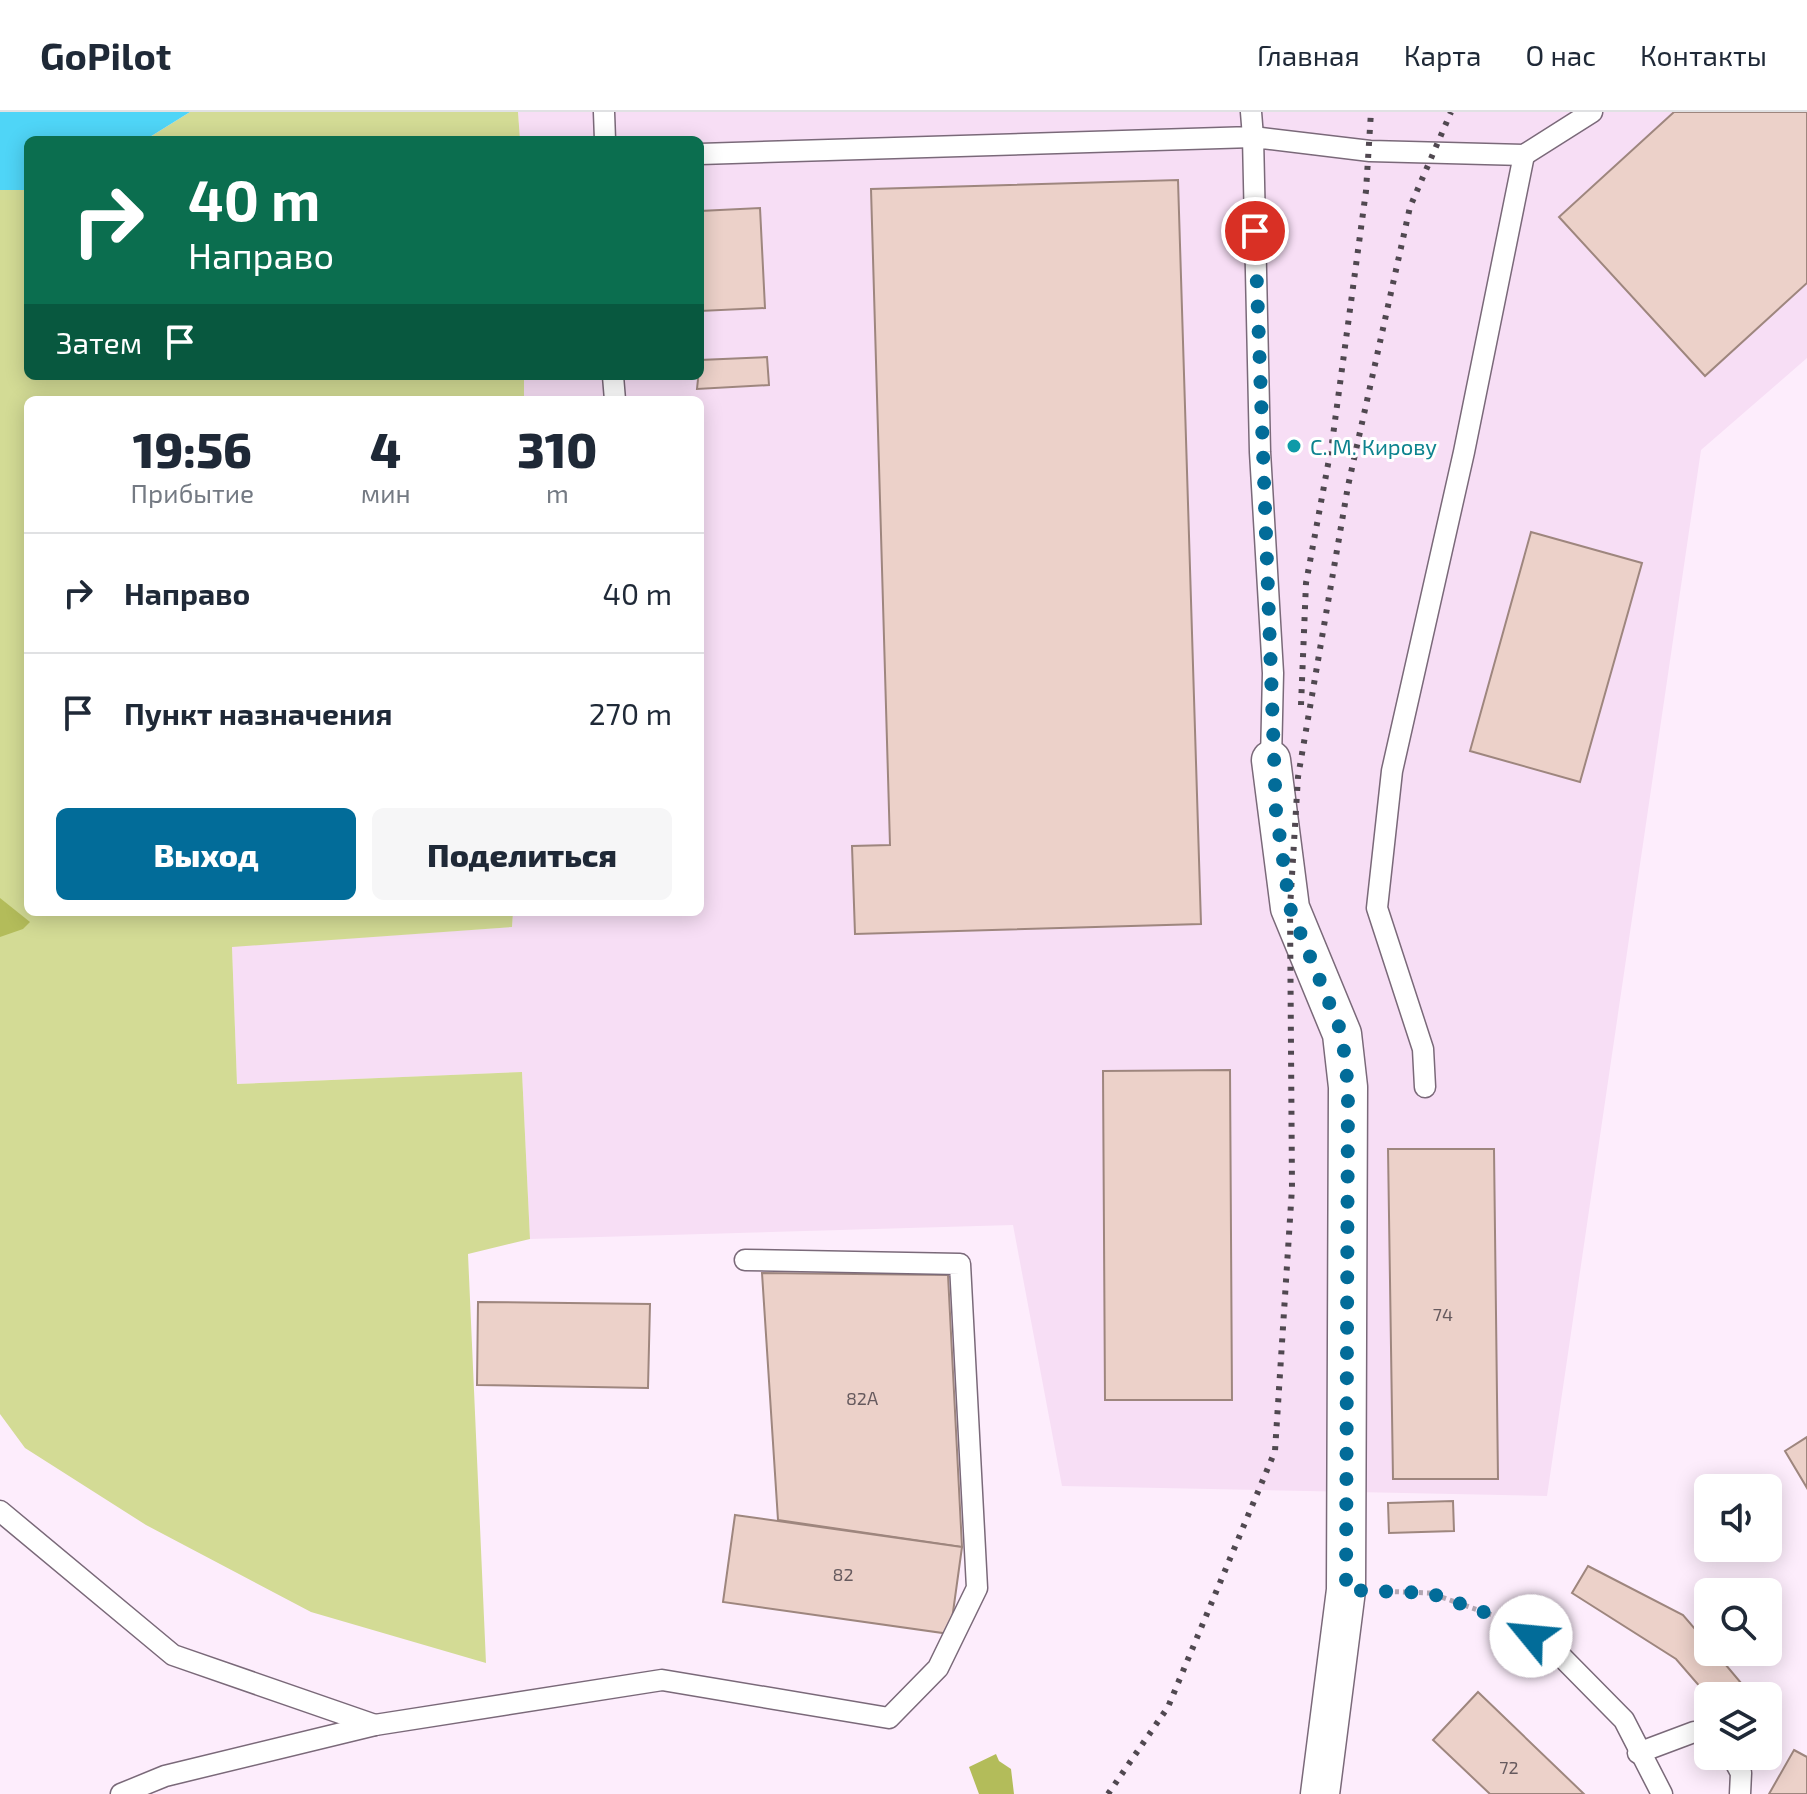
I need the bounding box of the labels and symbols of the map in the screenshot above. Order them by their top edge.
pin [1221,197,1289,265]
place label: С. М. Кирову [1310,433,1437,460]
marker: С. М. Кирову [1285,437,1303,455]
house number: 74 [1433,1303,1453,1325]
house number: 82А [846,1387,879,1409]
house number: 82 [832,1563,854,1585]
position arrow [1489,1594,1573,1678]
house number: 72 [1499,1756,1519,1778]

